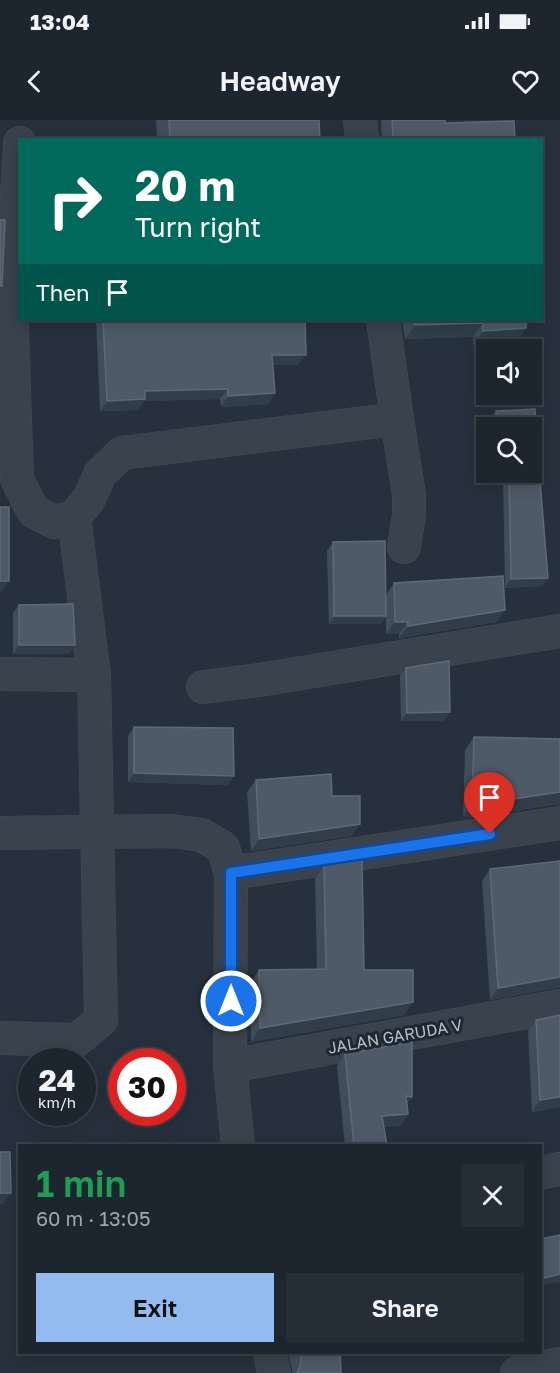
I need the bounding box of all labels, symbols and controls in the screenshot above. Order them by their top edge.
text: 13:04 [30,8,90,35]
icon: back [18,65,51,98]
text: Headway [219,65,341,97]
icon: heart [509,65,542,98]
text: 20 m [135,160,235,210]
icon: right [36,162,114,240]
text: Turn right [135,211,261,243]
icon: arrive [101,276,134,309]
text: Then [36,279,89,306]
map controls [476,339,542,483]
button: sound [476,339,542,405]
button: search [476,417,542,483]
pin [464,772,515,834]
icon: arrive [473,781,506,814]
position arrow [199,969,263,1033]
street label: JALAN GARUDA V [326,1014,464,1058]
speed limit sign: 30 [108,1048,186,1126]
text: 24 [38,1062,76,1098]
text: km/h [38,1093,76,1111]
text: 1 min [36,1162,126,1205]
button: close [461,1164,524,1227]
text: 60 m · 13:05 [36,1206,151,1230]
button: Exit [36,1273,274,1342]
button: Share [286,1273,524,1342]

